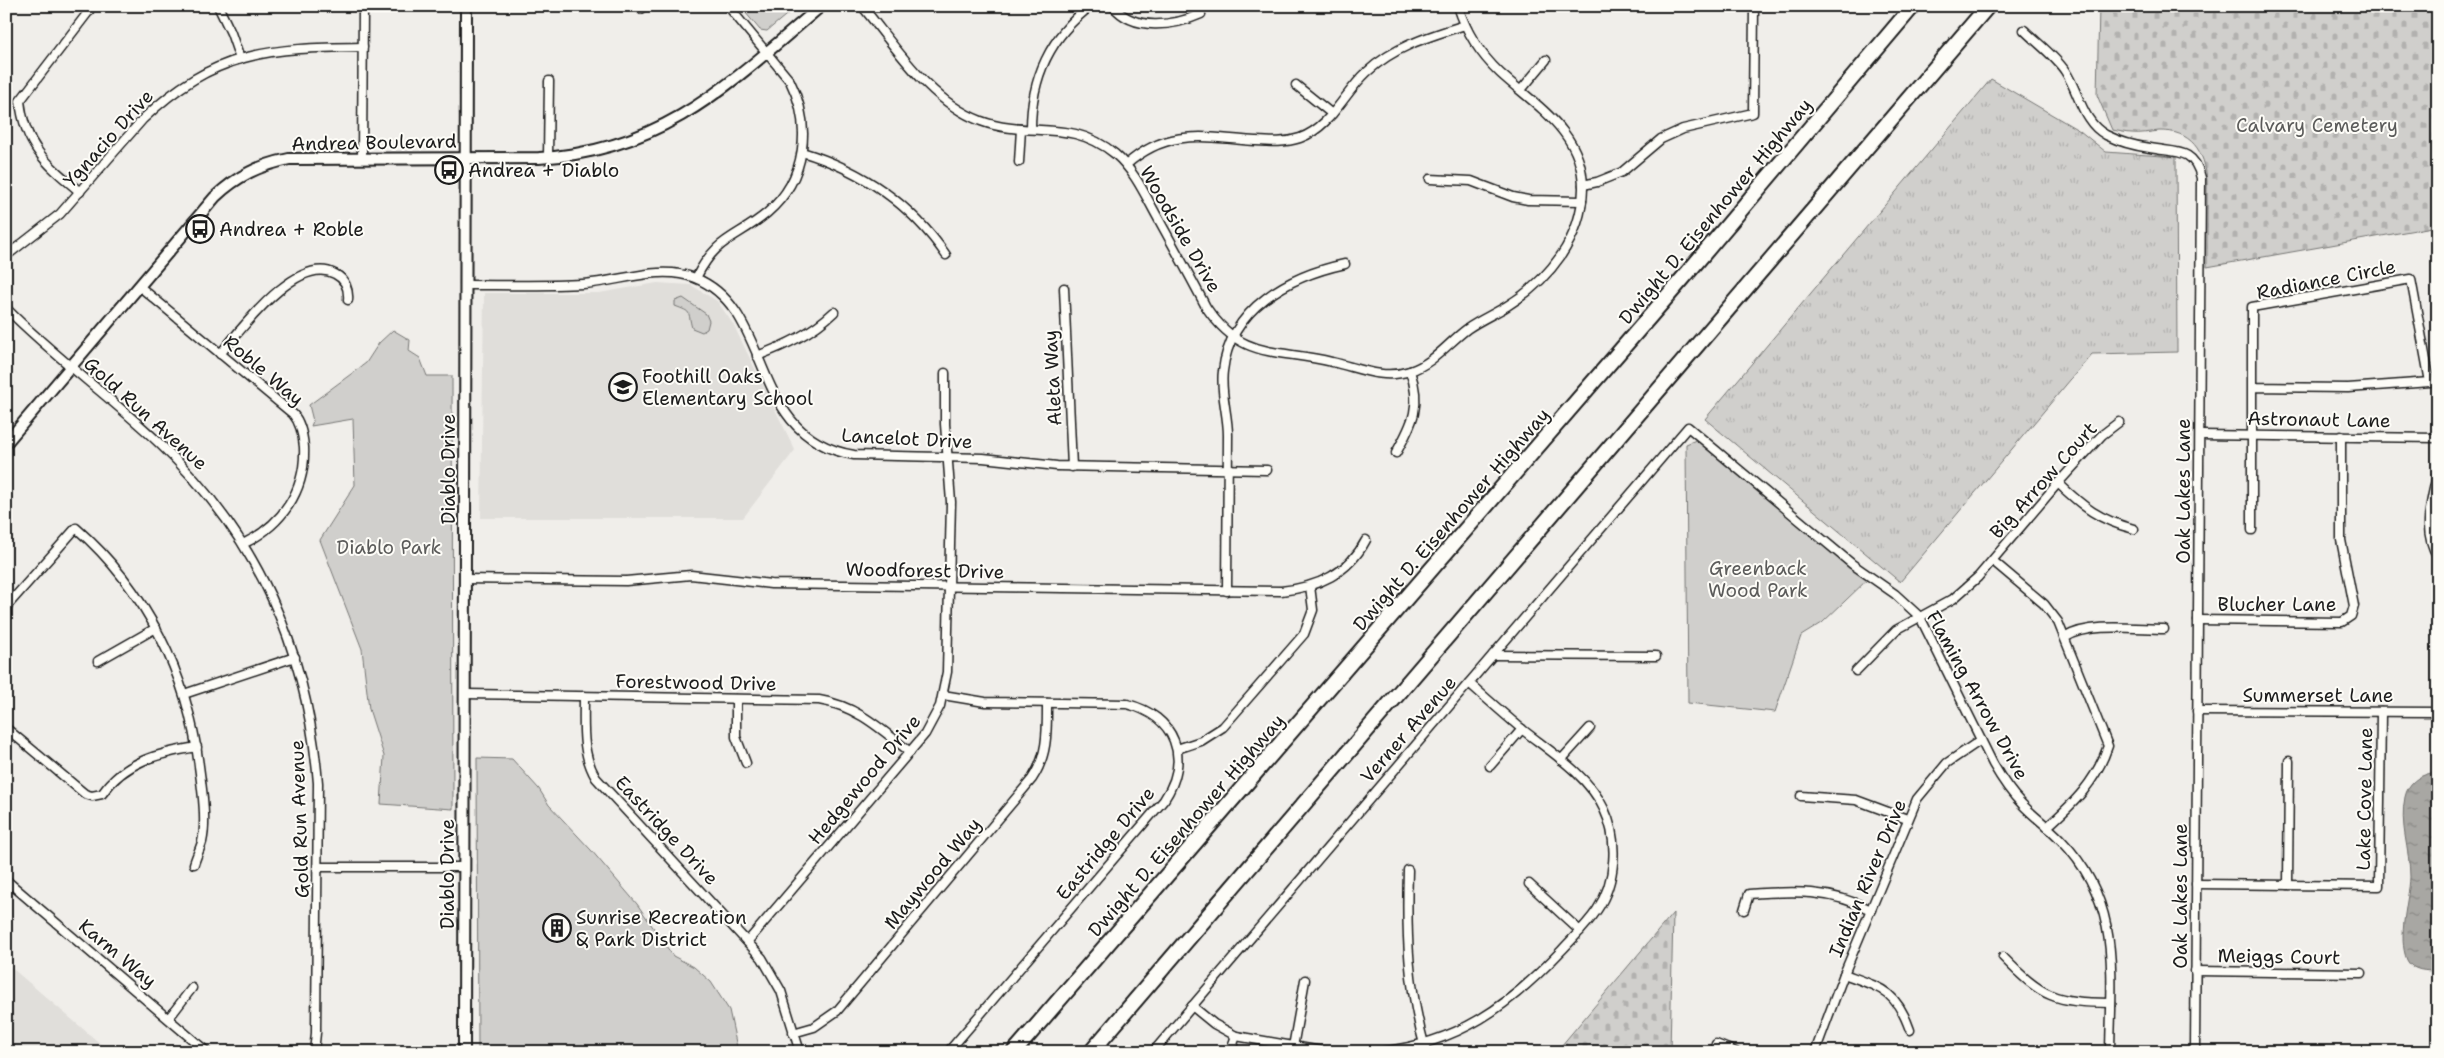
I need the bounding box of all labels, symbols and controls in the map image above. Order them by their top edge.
street label: Ygnacio Drive [58,84,159,193]
street label: Dwight D. Eisenhower Highway [1613,93,1817,330]
park label: Calvary Cemetery [2236,113,2398,138]
street label: Andrea Boulevard [291,129,457,156]
bus stop icon: Andrea + Diablo [434,155,464,185]
place label: Andrea + Diablo [468,158,619,183]
street label: Woodside Drive [1134,161,1227,297]
bus stop icon: Andrea + Roble [185,214,215,244]
place label: Andrea + Roble [219,217,364,242]
street label: Radiance Circle [2254,254,2398,305]
street label: Roble Way [218,329,309,411]
street label: Aleta Way [1038,329,1067,427]
street label: Gold Run Avenue [78,351,213,476]
place label: Foothill Oaks Elementary School [642,364,813,411]
school or university icon: Foothill Oaks Elementary School [608,372,638,402]
street label: Dwight D. Eisenhower Highway [1347,402,1555,636]
street label: Astronaut Lane [2247,406,2391,433]
street label: Diablo Drive [436,414,461,524]
street label: Big Arrow Court [1984,417,2103,544]
street label: Oak Lakes Lane [2171,418,2196,564]
street label: Lancelot Drive [841,423,973,454]
park label: Diablo Park [337,535,441,560]
park label: Greenback Wood Park [1708,556,1808,603]
street label: Woodforest Drive [845,557,1005,584]
street label: Blucher Lane [2218,592,2336,617]
street label: Flaming Arrow Drive [1921,606,2034,784]
street label: Forestwood Drive [615,669,777,696]
street label: Verner Avenue [1355,670,1462,788]
street label: Summerset Lane [2242,683,2394,708]
street label: Dwight D. Eisenhower Highway [1082,708,1290,942]
street label: Hedgewood Drive [803,709,926,850]
street label: Lake Cove Lane [2351,727,2378,871]
street label: Gold Run Avenue [284,739,315,899]
street label: Eastridge Drive [609,770,724,890]
street label: Eastridge Drive [1050,781,1160,905]
street label: Indian River Drive [1823,795,1912,961]
street label: Maywood Way [878,812,986,934]
street label: Diablo Drive [435,819,460,929]
street label: Oak Lakes Lane [2168,823,2193,969]
place label: Sunrise Recreation & Park District [576,905,747,952]
street label: Karm Way [73,913,162,993]
building icon: Sunrise Recreation & Park District [542,913,572,943]
street label: Meiggs Court [2217,943,2341,970]

